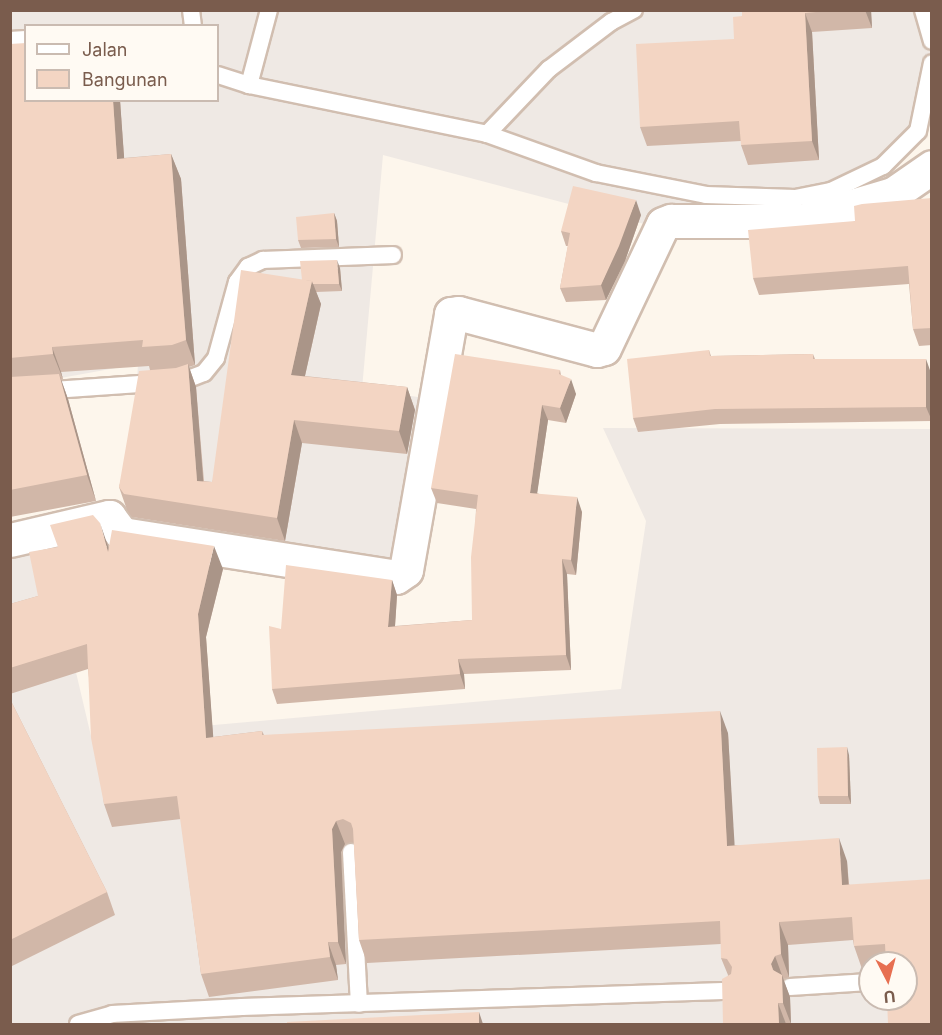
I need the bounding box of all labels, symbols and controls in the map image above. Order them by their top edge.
legend [24,24,219,102]
text: Jalan [82,39,127,60]
text: Bangunan [82,69,168,90]
north arrow [858,951,918,1011]
text: U [883,986,897,1007]

